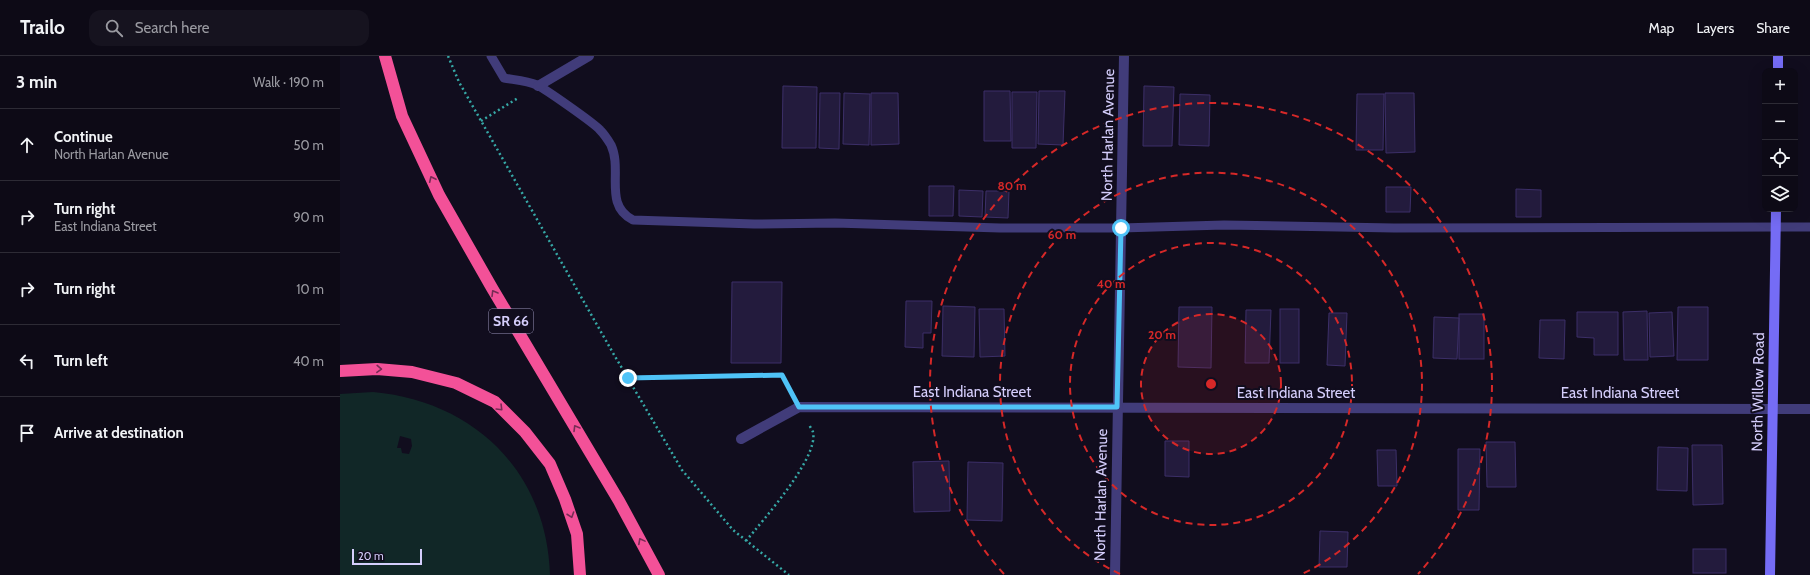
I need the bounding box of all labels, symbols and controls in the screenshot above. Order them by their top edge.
search box [89,10,369,46]
text: Trailo [20,16,65,39]
icon: search [103,17,125,39]
text: Search here [135,19,209,37]
text: Map [1649,19,1674,37]
text: Layers [1696,19,1734,37]
text: Share [1756,19,1790,37]
street label: North Harlan Avenue [1098,68,1118,201]
map controls [1762,68,1798,212]
button: + [1762,68,1798,104]
text: 3 min [16,72,57,92]
text: Walk · 190 m [253,74,324,90]
button: − [1762,104,1798,140]
text: Continue [54,128,113,146]
icon: ahead [16,134,38,156]
text: 50 m [294,137,324,153]
button: locate [1762,140,1798,176]
text: North Harlan Avenue [54,146,169,162]
one-way arrow [428,176,436,183]
button: layers [1762,176,1798,212]
text: 80 m [998,178,1026,193]
text: Turn right [54,200,115,218]
icon: right [16,206,38,228]
text: 90 m [293,209,324,225]
text: East Indiana Street [54,218,157,234]
route start [1112,219,1130,237]
text: 60 m [1048,227,1076,242]
text: 40 m [1096,276,1126,291]
icon: right [16,278,38,300]
text: Turn right [54,280,115,298]
text: 10 m [296,281,324,297]
one-way arrow [492,290,499,297]
road number: SR 66 [489,309,533,333]
text: 20 m [1148,327,1176,342]
street label: North Willow Road [1748,332,1768,452]
icon: left [16,350,38,372]
text: Turn left [54,352,108,370]
text: 40 m [293,353,324,369]
one-way arrow [376,365,382,373]
route end [619,369,637,387]
centre of rings [1204,377,1218,391]
street label: East Indiana Street [913,383,1031,401]
street label: East Indiana Street [1237,384,1355,402]
street label: East Indiana Street [1561,384,1679,402]
one-way arrow [495,403,503,411]
icon: arrive [16,422,38,444]
text: Arrive at destination [54,424,184,442]
one-way arrow [573,425,580,432]
street label: North Harlan Avenue [1091,428,1111,561]
one-way arrow [566,511,575,518]
one-way arrow [638,538,645,545]
scale bar [352,547,422,566]
text: 20 m [358,549,384,563]

